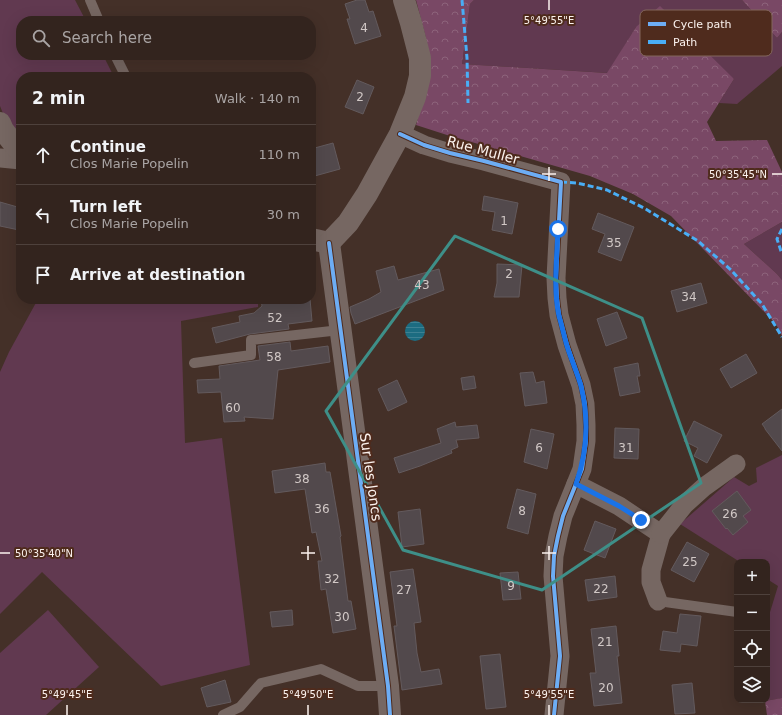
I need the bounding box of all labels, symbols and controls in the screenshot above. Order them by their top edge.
legend [640,10,772,56]
text: 5°49'55"E [524,15,574,26]
search box [16,16,316,60]
text: Cycle path [673,18,732,31]
house number: 4 [360,21,368,35]
icon: search [30,27,52,49]
text: Search here [62,29,152,47]
text: Path [673,36,697,49]
text: 2 min [32,88,85,108]
house number: 2 [356,90,364,104]
text: Walk · 140 m [215,91,300,106]
street label: Rue Muller [445,133,521,167]
text: Continue [70,138,146,156]
icon: ahead [32,144,54,166]
text: 110 m [258,147,300,162]
text: Clos Marie Popelin [70,156,189,171]
text: 50°35'45"N [709,169,767,180]
text: Turn left [70,198,142,216]
icon: left [32,204,54,226]
text: 30 m [267,207,300,222]
house number: 1 [500,214,508,228]
text: Clos Marie Popelin [70,216,189,231]
route start [549,220,567,238]
house number: 35 [606,236,622,250]
icon: arrive [32,264,54,286]
text: Arrive at destination [70,266,245,284]
house number: 2 [505,267,513,281]
house number: 43 [414,278,430,292]
house number: 34 [681,290,697,304]
house number: 52 [267,311,283,325]
house number: 58 [266,350,282,364]
house number: 60 [225,401,241,415]
street label: Sur les Joncs [357,432,385,522]
house number: 6 [535,441,543,455]
house number: 31 [618,441,634,455]
house number: 38 [294,472,310,486]
house number: 36 [314,502,330,516]
house number: 8 [518,504,526,518]
house number: 26 [722,507,738,521]
route end [632,511,650,529]
text: 50°35'40"N [15,548,73,559]
house number: 25 [682,555,698,569]
map controls [734,559,770,703]
button: + [734,559,770,595]
house number: 32 [324,572,340,586]
house number: 9 [507,579,515,593]
house number: 22 [593,582,609,596]
house number: 27 [396,583,412,597]
button: − [734,595,770,631]
house number: 30 [334,610,350,624]
button: locate [734,631,770,667]
house number: 21 [597,635,613,649]
button: layers [734,667,770,703]
house number: 20 [598,681,614,695]
text: 5°49'45"E [42,689,92,700]
text: 5°49'50"E [283,689,333,700]
text: 5°49'55"E [524,689,574,700]

